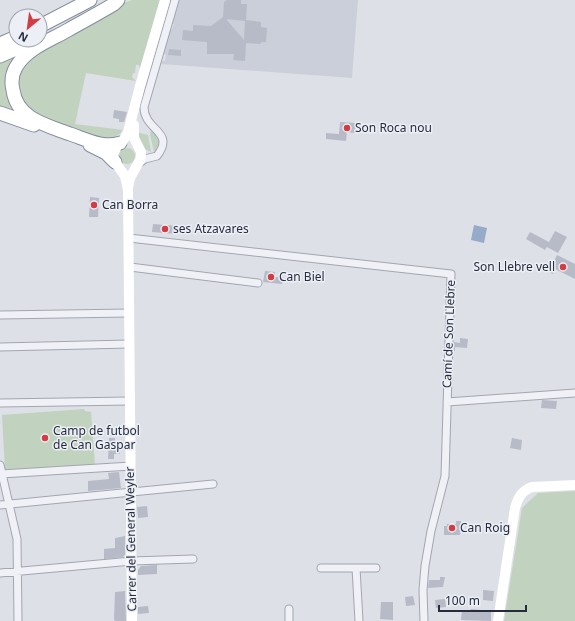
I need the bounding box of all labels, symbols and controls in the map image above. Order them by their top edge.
north arrow [8,8,48,48]
text: N [15,28,30,46]
place label: Son Roca nou [355,119,432,136]
marker: Son Roca nou [342,123,352,133]
place label: Can Borra [102,196,158,213]
marker: Can Borra [89,200,99,210]
place label: ses Atzavares [173,220,249,237]
marker: ses Atzavares [160,224,170,234]
place label: Son Llebre vell [473,258,555,275]
marker: Son Llebre vell [558,262,568,272]
place label: Can Biel [279,268,325,285]
marker: Can Biel [266,272,276,282]
street label: Camí de Son Llebre [438,279,459,388]
place label: Camp de futbol de Can Gaspar [53,422,140,453]
marker: Camp de futbol de Can Gaspar [40,433,50,443]
street label: Carrer del General Weyler [121,466,140,612]
place label: Can Roig [460,519,510,536]
marker: Can Roig [447,523,457,533]
scale bar [439,587,526,613]
text: 100 m [445,592,480,609]

